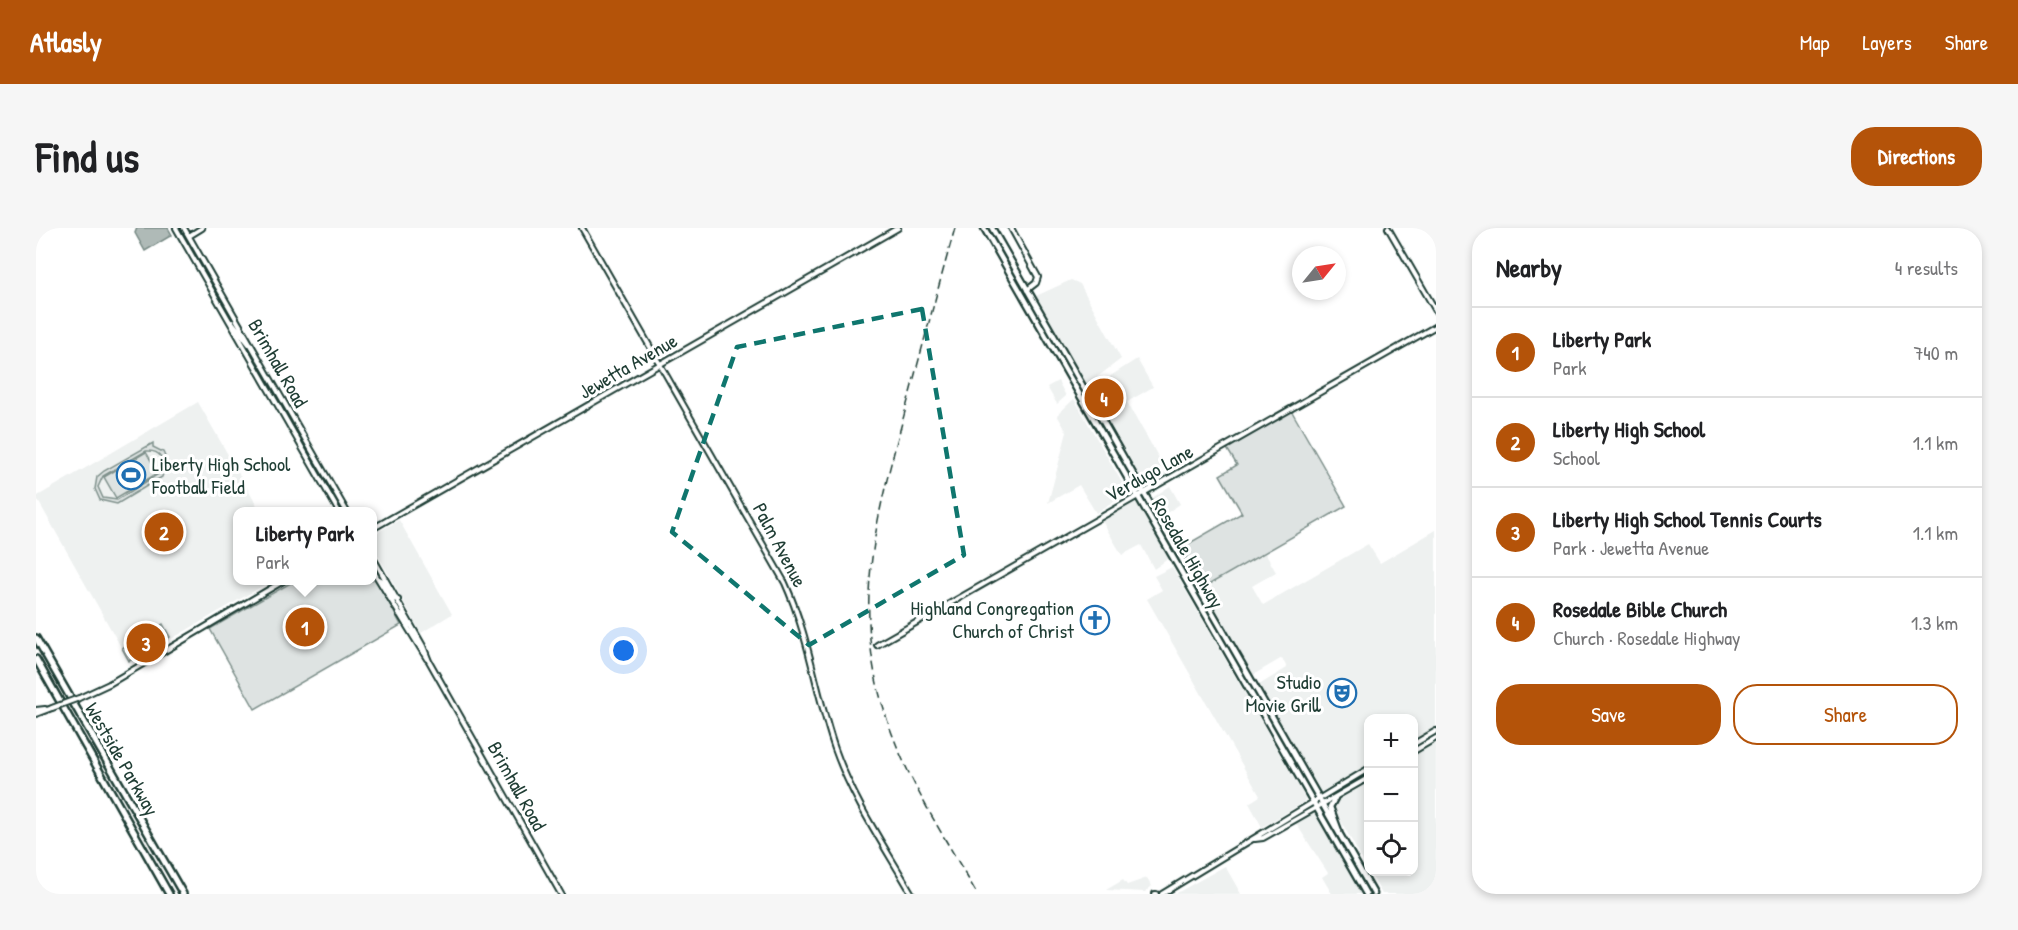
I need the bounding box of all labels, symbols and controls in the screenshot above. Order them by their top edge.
text: Atlasly [30,23,102,61]
text: Map [1800,28,1829,57]
text: Layers [1862,28,1912,57]
text: Share [1945,28,1988,57]
button: Directions [1851,127,1982,186]
text: Find us [36,128,139,185]
north arrow [1292,246,1346,300]
text: Nearby [1496,250,1562,285]
text: 4 results [1895,254,1958,281]
street label: Brimhall Road [242,313,315,412]
text: Liberty Park [1553,324,1651,354]
street label: Jewetta Avenue [574,326,682,405]
text: 1 [1512,339,1519,366]
text: 740 m [1913,339,1958,366]
text: Park [1553,354,1586,381]
pin: 4 [1084,376,1124,420]
text: Liberty High School [1553,414,1705,444]
text: 2 [1511,429,1520,456]
text: 1.1 km [1913,429,1958,456]
street label: Verdugo Lane [1100,437,1198,508]
text: School [1553,444,1600,471]
place label: Liberty High School Football Field [151,450,291,500]
sports icon: Liberty High School Football Field [115,459,147,491]
street label: Rosedale Highway [1146,493,1231,613]
street label: Palm Avenue [747,498,814,592]
text: Liberty High School Tennis Courts [1553,504,1822,534]
popup [233,507,377,585]
pin: 2 [144,510,184,554]
text: Liberty Park [256,518,354,548]
text: 3 [1511,519,1520,546]
text: 1.1 km [1913,519,1958,546]
text: Park · Jewetta Avenue [1553,534,1709,561]
text: Park [256,548,289,575]
place label: Highland Congregation Church of Christ [910,594,1075,644]
text: Rosedale Bible Church [1553,594,1727,624]
pin: 1 [286,604,324,650]
church icon: Highland Congregation Church of Christ [1079,604,1111,636]
text: 4 [1512,609,1519,636]
text: 1.3 km [1911,609,1958,636]
pin: 3 [126,620,166,666]
text: Church · Rosedale Highway [1553,624,1740,651]
your location [609,636,638,665]
place label: Studio Movie Grill [1246,668,1321,718]
theatre icon: Studio Movie Grill [1326,677,1358,709]
button: Save [1496,684,1721,745]
button: Share [1733,684,1958,745]
street label: Westside Parkway [79,697,166,820]
map controls [1364,714,1418,876]
button: + [1364,714,1418,768]
street label: Brimhall Road [482,736,553,835]
button: − [1364,768,1418,822]
button: locate [1364,822,1418,876]

